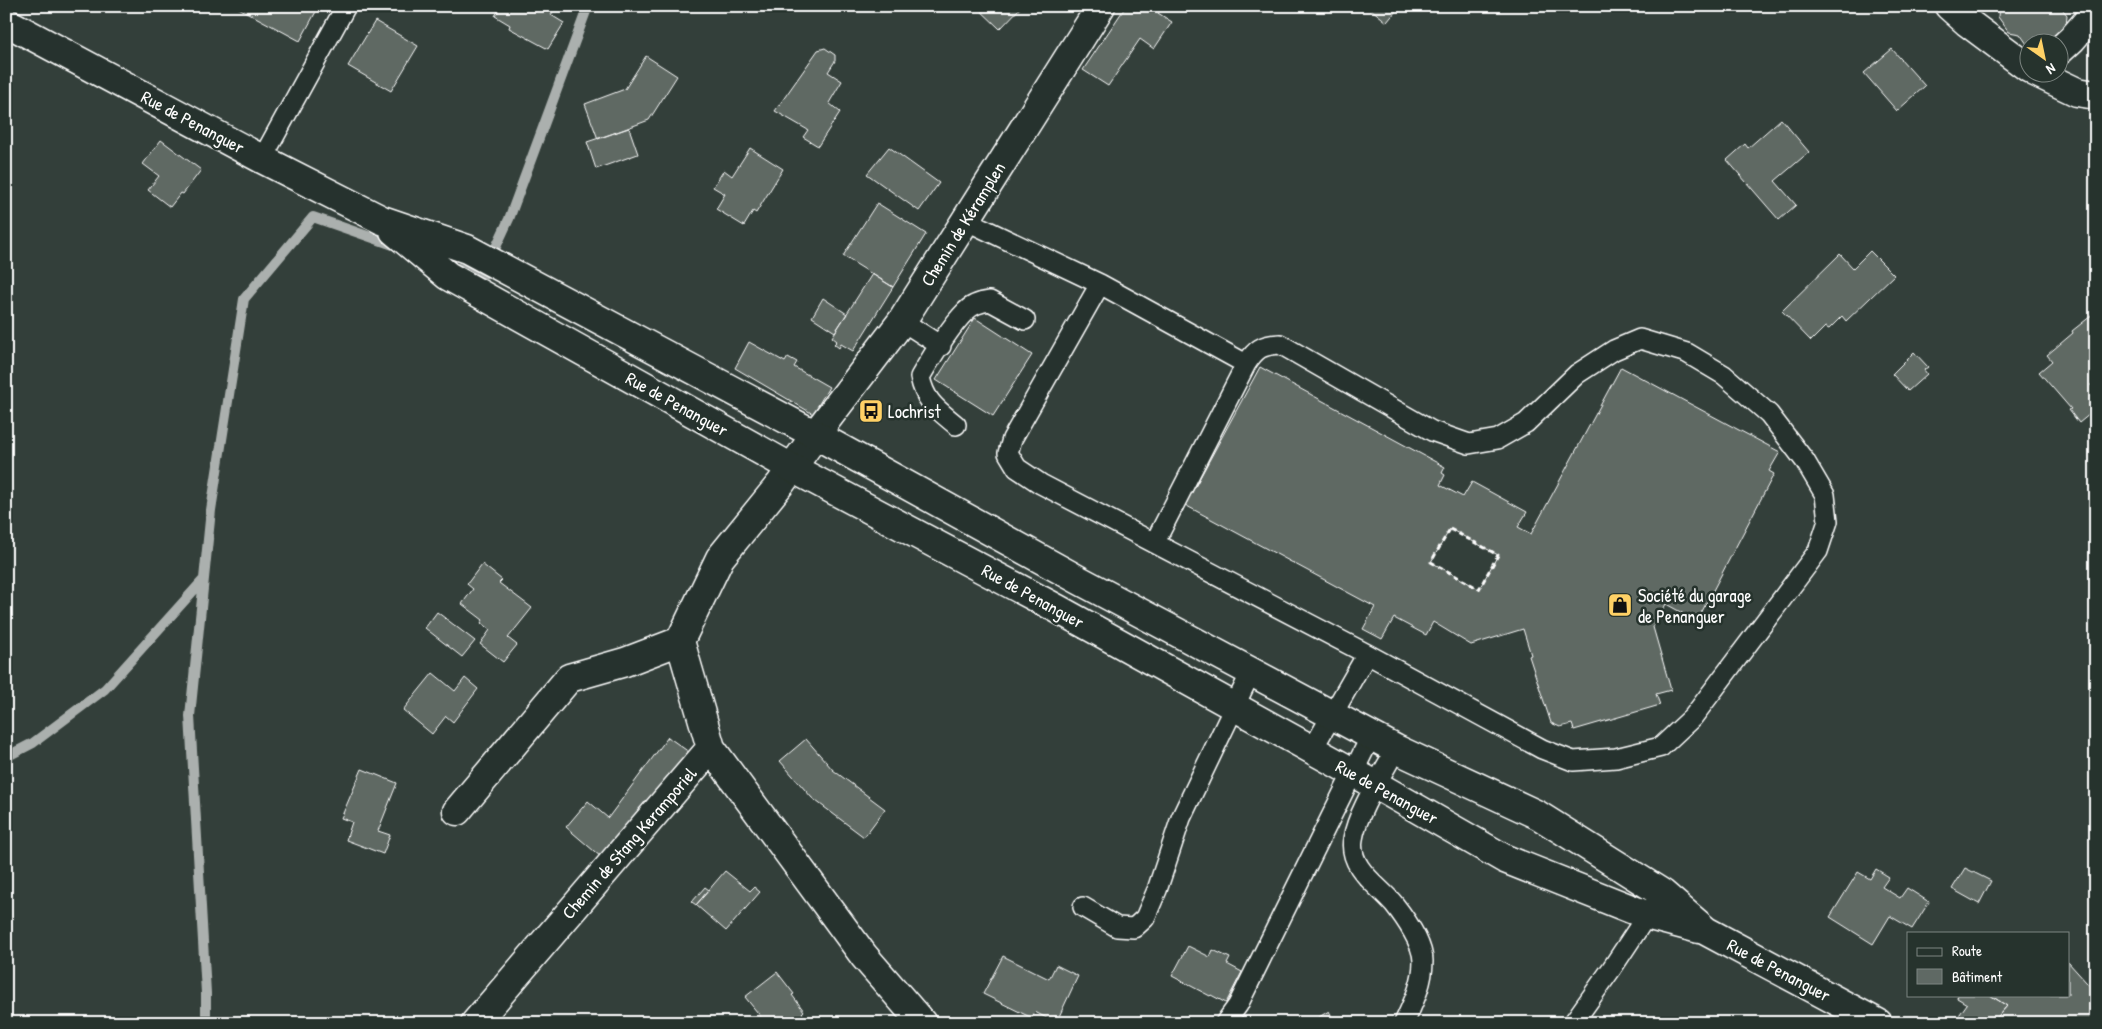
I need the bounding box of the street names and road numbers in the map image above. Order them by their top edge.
street label: Rue de Penanguer [137,84,249,160]
street label: Chemin de Kéramplen [915,157,1011,291]
street label: Rue de Penanguer [621,366,733,442]
street label: Rue de Penanguer [977,558,1089,634]
street label: Rue de Penanguer [1331,754,1443,830]
street label: Chemin de Stang Keramporiel [556,761,702,924]
street label: Rue de Penanguer [1723,932,1835,1008]

